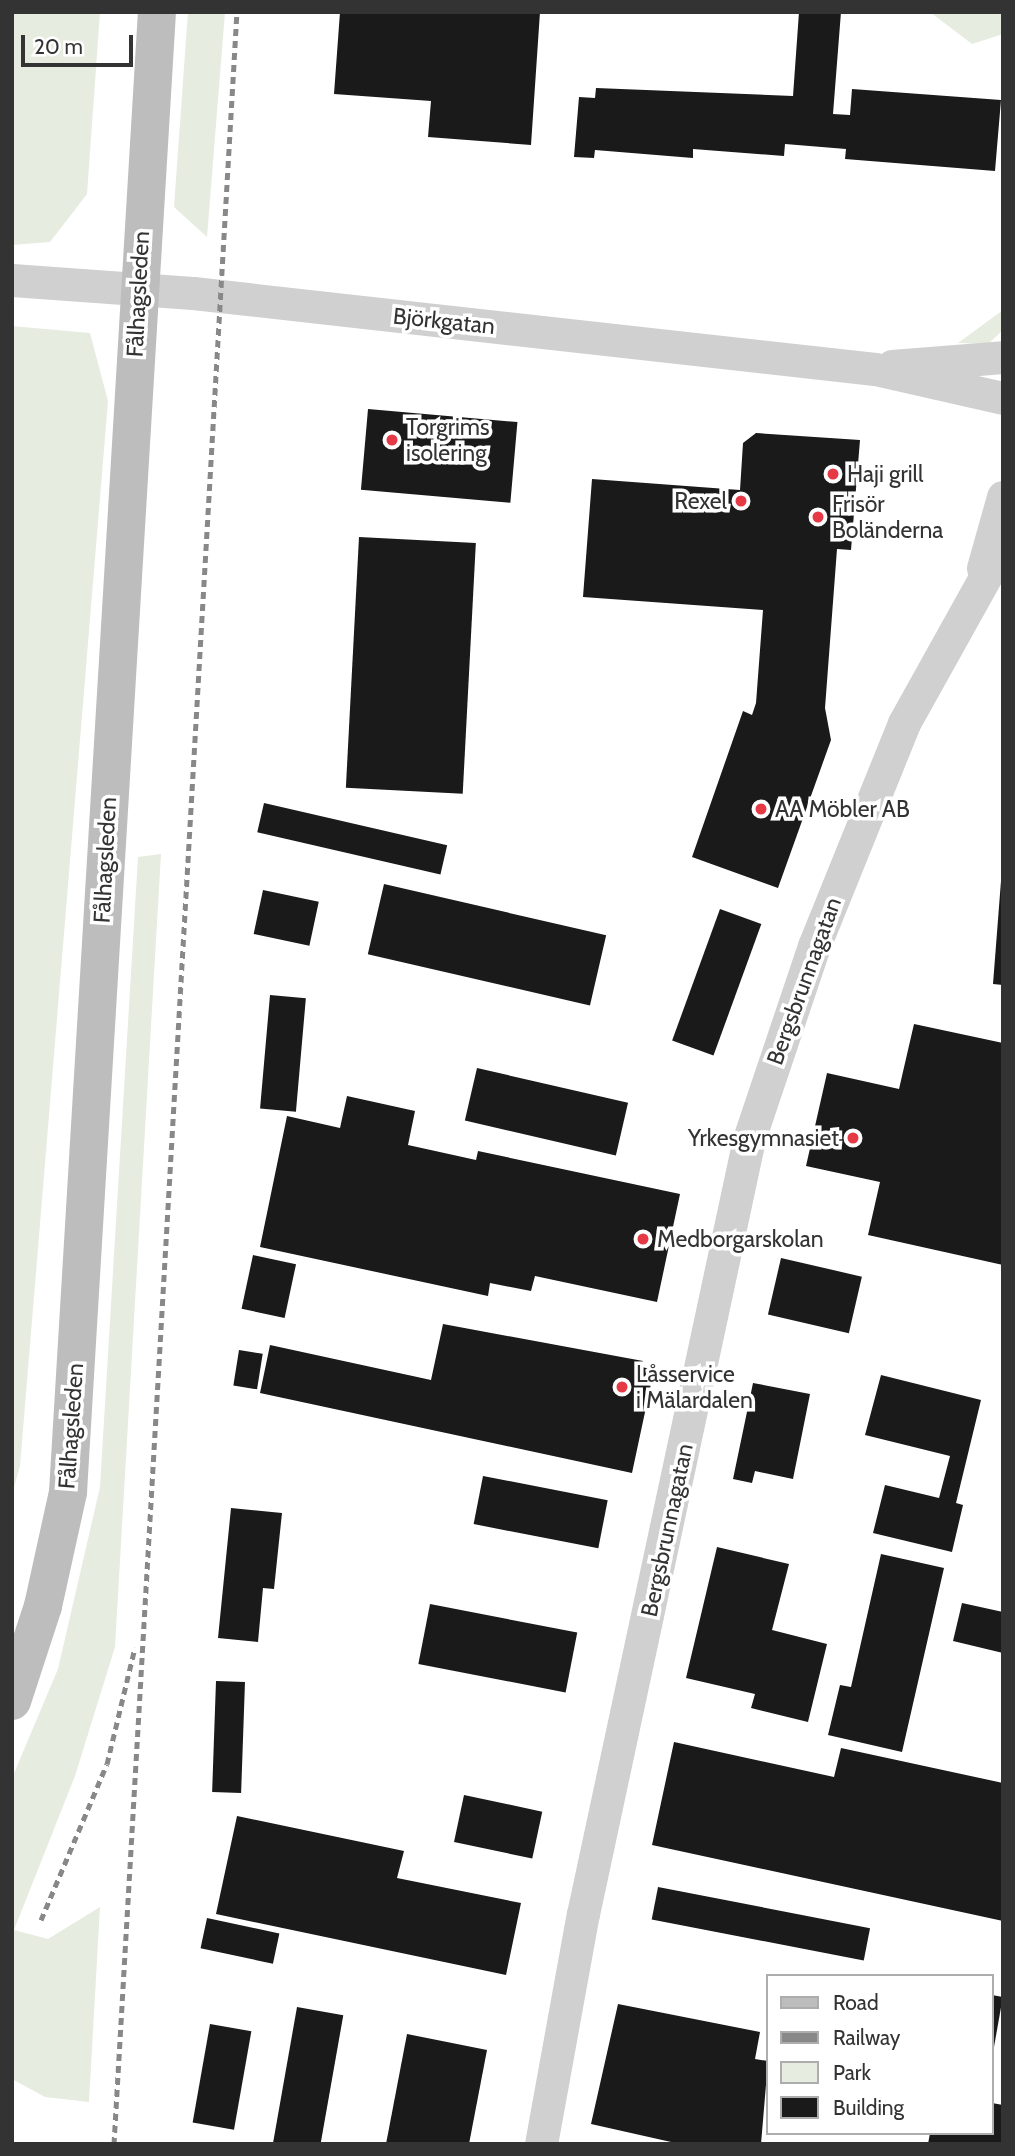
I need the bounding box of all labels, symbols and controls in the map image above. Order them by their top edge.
scale bar [24,21,136,65]
text: 20 m [34,34,83,59]
street label: Fålhagsleden [121,230,155,358]
street label: Björkgatan [392,302,496,340]
place label: Torgrims isolering [406,413,490,467]
marker: Torgrims isolering [384,432,400,448]
place label: Haji grill [847,460,923,488]
marker: Haji grill [825,466,841,482]
place label: Rexel [674,487,727,515]
place label: Frisör Boländerna [832,490,943,544]
marker: Rexel [733,493,749,509]
marker: Frisör Boländerna [810,509,826,525]
place label: AA Möbler AB [775,795,910,823]
street label: Fålhagsleden [88,796,122,924]
marker: AA Möbler AB [753,801,769,817]
street label: Bergsbrunnagatan [761,893,847,1069]
place label: Yrkesgymnasiet [688,1124,839,1152]
marker: Yrkesgymnasiet [845,1130,861,1146]
place label: Medborgarskolan [657,1225,824,1253]
marker: Medborgarskolan [635,1231,651,1247]
place label: Låsservice i Mälardalen [636,1360,753,1414]
street label: Fålhagsleden [53,1362,89,1490]
marker: Låsservice i Mälardalen [614,1379,630,1395]
street label: Bergsbrunnagatan [635,1441,699,1619]
legend [766,1974,994,2135]
text: Road [833,1990,879,2015]
text: Railway [833,2025,900,2050]
text: Park [833,2060,871,2085]
text: Building [833,2095,904,2120]

